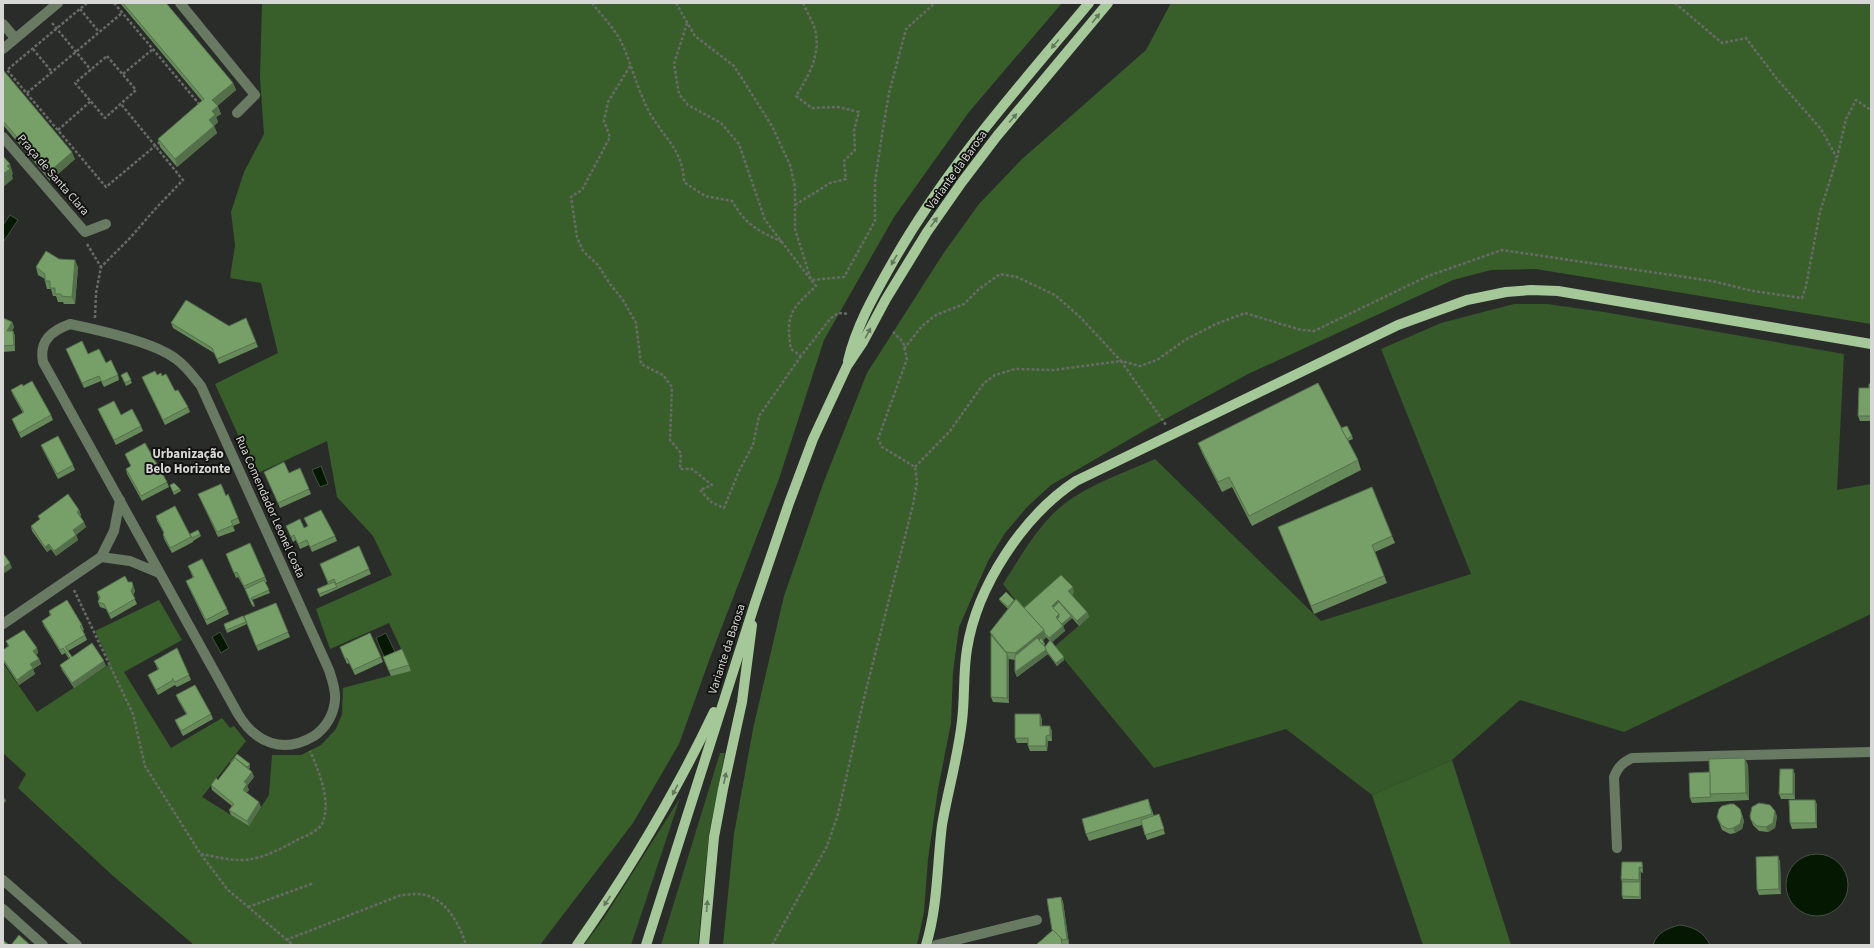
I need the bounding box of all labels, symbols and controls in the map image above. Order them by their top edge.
one-way arrow [1091,12,1100,23]
one-way arrow [1050,38,1059,49]
one-way arrow [1008,113,1017,123]
street label: Variante da Barosa [923,127,991,213]
street label: Praça de Santa Clara [13,131,93,219]
one-way arrow [931,216,938,227]
one-way arrow [890,254,897,266]
one-way arrow [865,327,871,339]
street label: Rua Comendador Leonel Costa [231,433,309,581]
district label: Urbanização Belo Horizonte [146,445,231,478]
street label: Variante da Barosa [704,602,750,696]
one-way arrow [723,771,729,784]
one-way arrow [672,784,678,796]
one-way arrow [603,896,611,906]
one-way arrow [704,900,710,912]

